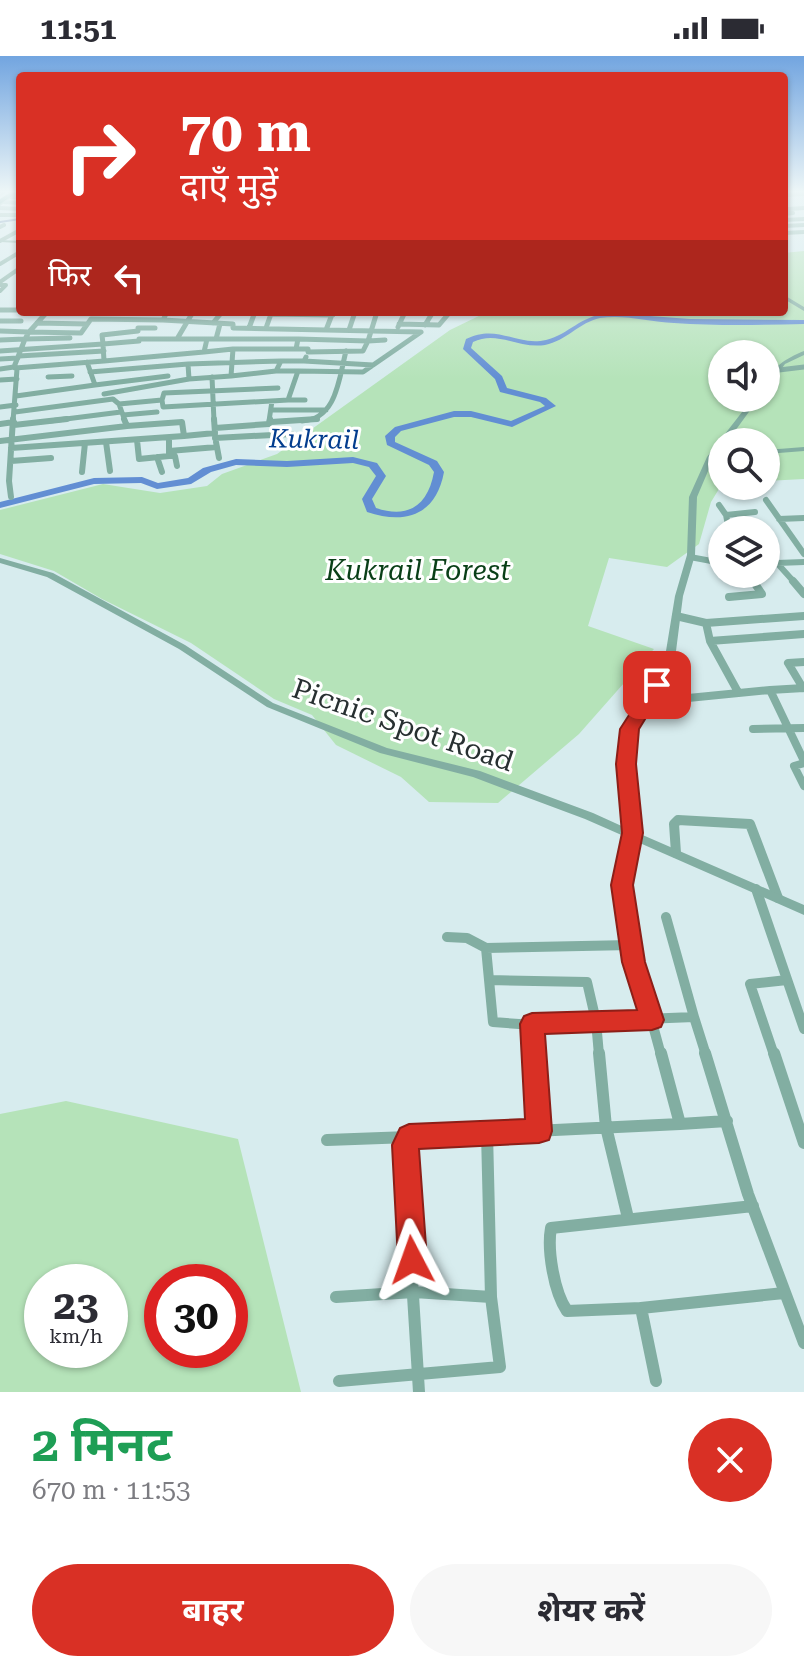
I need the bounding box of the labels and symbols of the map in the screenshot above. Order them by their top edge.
water label: Kukrail [268,423,359,455]
park label: Kukrail Forest [324,554,511,587]
pin [623,651,691,719]
street label: Picnic Spot Road [288,672,518,778]
position arrow [370,1218,454,1302]
speed limit sign: 30 [144,1264,248,1368]

